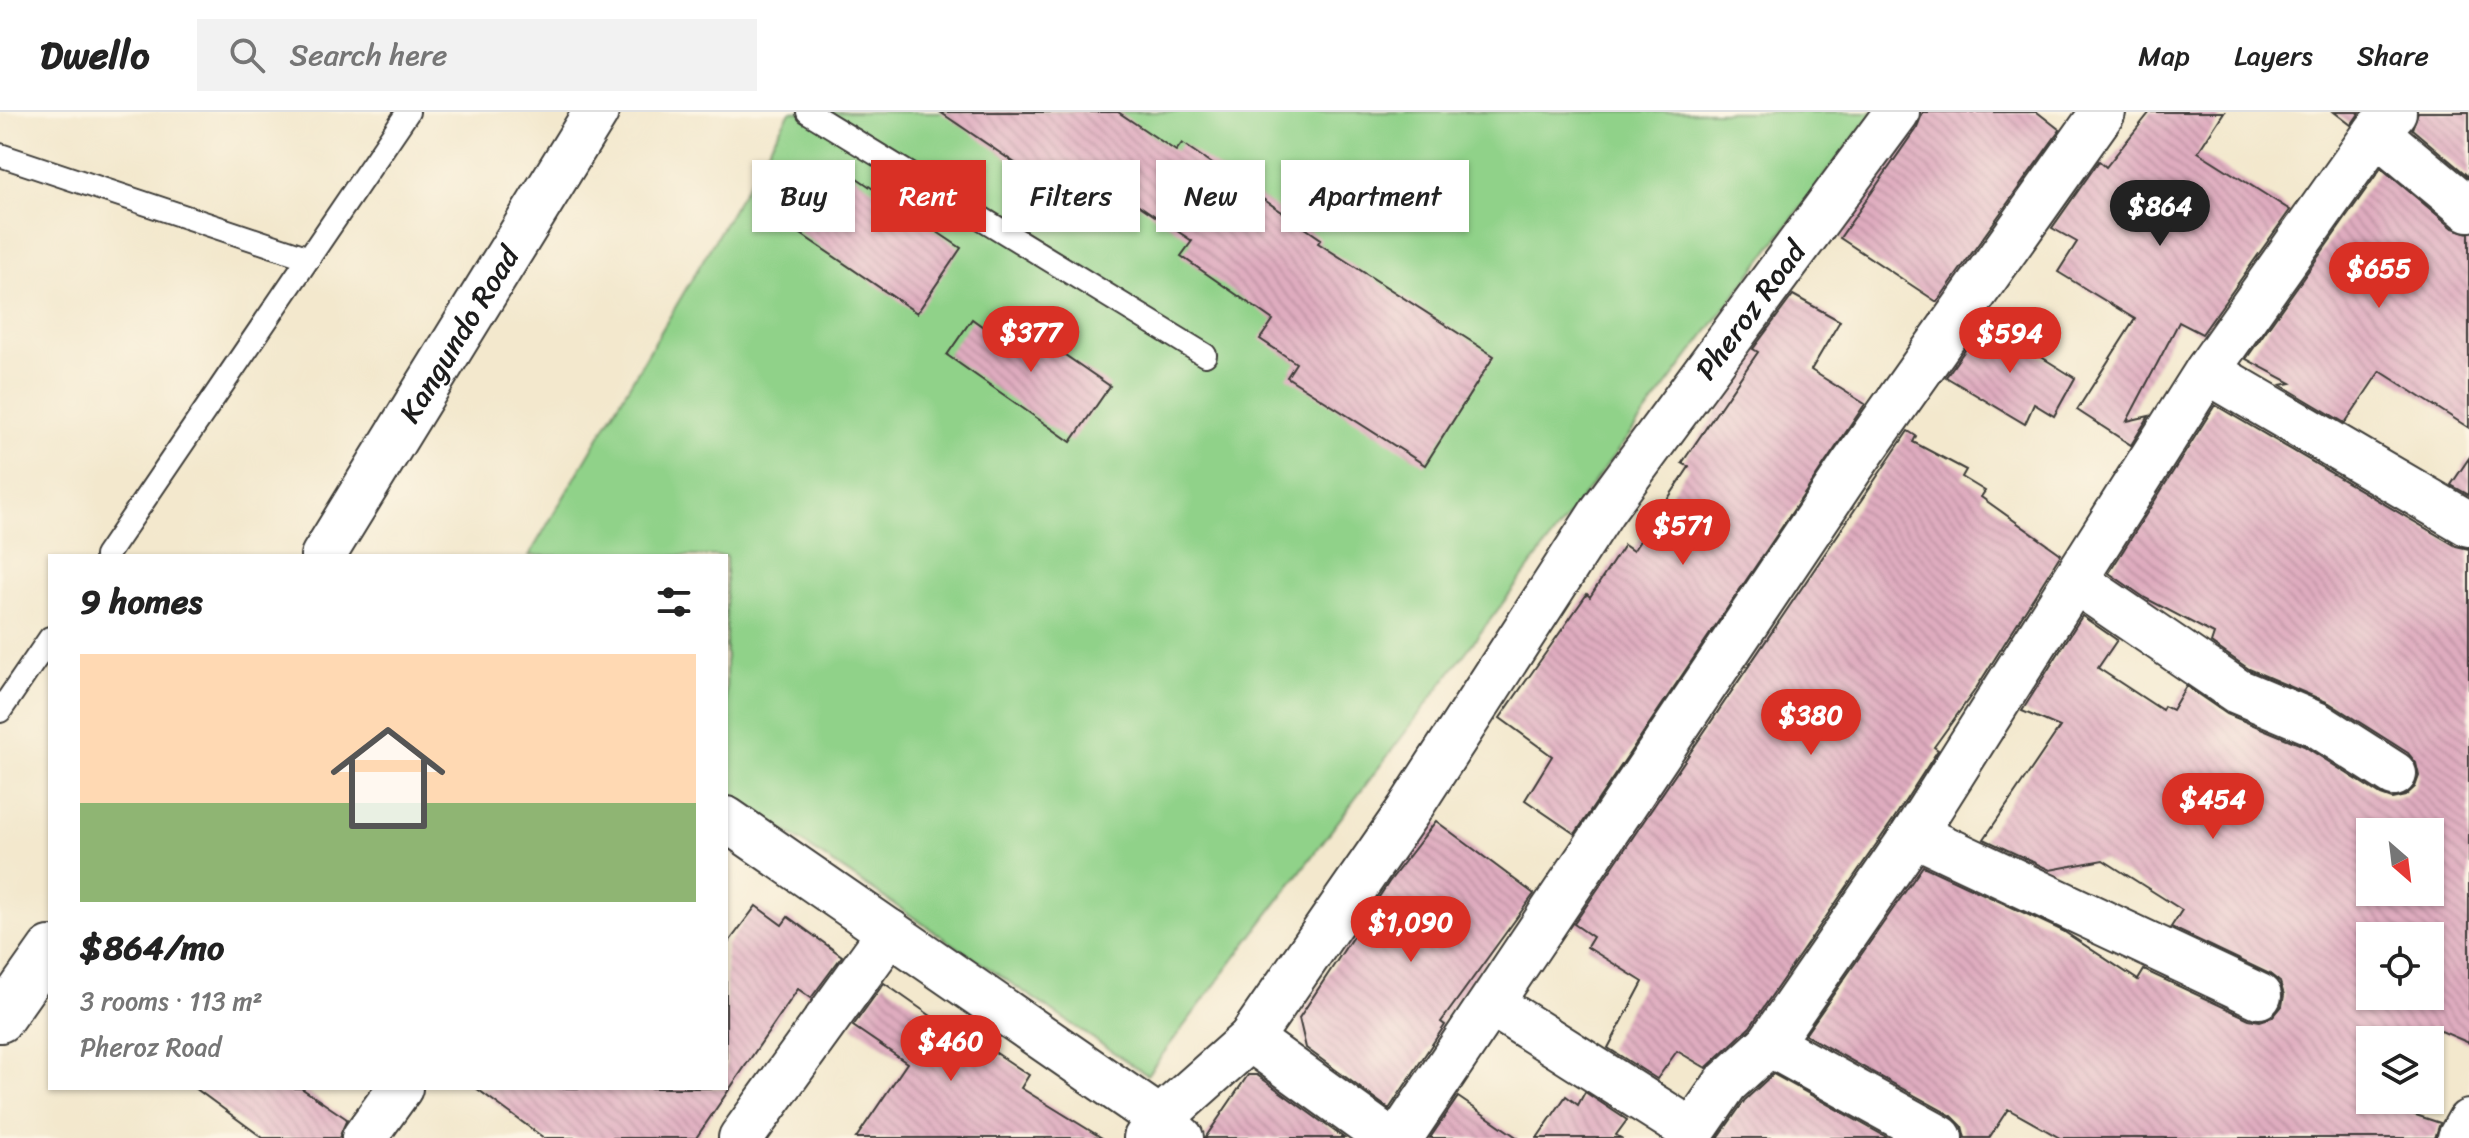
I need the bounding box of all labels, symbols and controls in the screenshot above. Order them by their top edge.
search box [197,19,757,91]
text: Dwello [40,22,149,89]
text: Search here [289,28,448,82]
text: Map [2138,31,2190,80]
text: Layers [2234,31,2313,80]
text: Share [2357,31,2429,80]
icon: search [225,33,269,77]
chip: Buy [752,160,855,232]
chip: Rent [871,160,986,232]
chip: Filters [1002,160,1140,232]
chip: New [1156,160,1265,232]
chip: Apartment [1281,160,1469,232]
pin: $864 [2113,180,2207,248]
text: $864 [2128,183,2192,229]
street label: Pheroz Road [1680,227,1822,392]
street label: Kangundo Road [384,233,536,434]
pin: $655 [2332,242,2426,310]
text: $655 [2347,245,2411,291]
pin: $377 [984,306,1078,374]
pin: $594 [1963,307,2057,375]
text: $377 [1000,309,1062,355]
text: $594 [1977,310,2043,356]
pin: $571 [1636,499,1730,567]
text: $571 [1653,502,1713,548]
text: 9 homes [80,572,202,632]
icon: filters [652,580,696,624]
pin: $380 [1764,689,1858,757]
text: $380 [1779,692,1843,738]
icon: home [316,706,460,850]
pin: $454 [2166,773,2260,841]
text: $454 [2180,776,2246,822]
north arrow [2356,818,2444,906]
map controls [2356,818,2444,1114]
pin: $1,090 [1346,896,1476,964]
text: $1,090 [1369,899,1453,945]
text: $864/mo [80,918,224,978]
button: locate [2356,922,2444,1010]
text: 3 rooms · 113 m² [80,978,263,1024]
pin: $460 [904,1015,998,1083]
text: $460 [919,1018,983,1064]
text: Pheroz Road [80,1024,221,1070]
button: layers [2356,1026,2444,1114]

